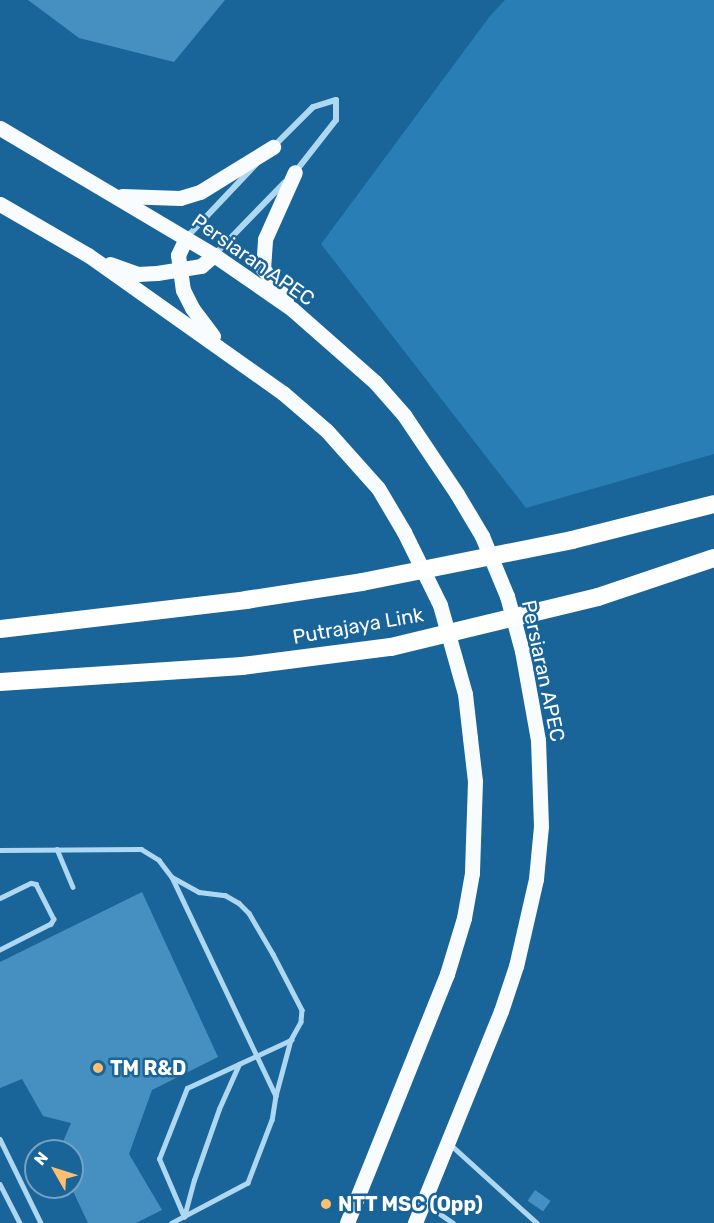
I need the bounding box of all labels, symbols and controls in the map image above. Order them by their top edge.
street label: Persiaran APEC [187,209,319,311]
street label: Persiaran APEC [516,598,570,744]
street label: Putrajaya Link [291,603,425,649]
place label: TM R&D [110,1056,186,1080]
marker: TM R&D [91,1061,105,1075]
north arrow [24,1139,84,1199]
text: N [30,1148,52,1169]
place label: NTT MSC (Opp) [338,1192,483,1216]
marker: NTT MSC (Opp) [319,1197,333,1211]

